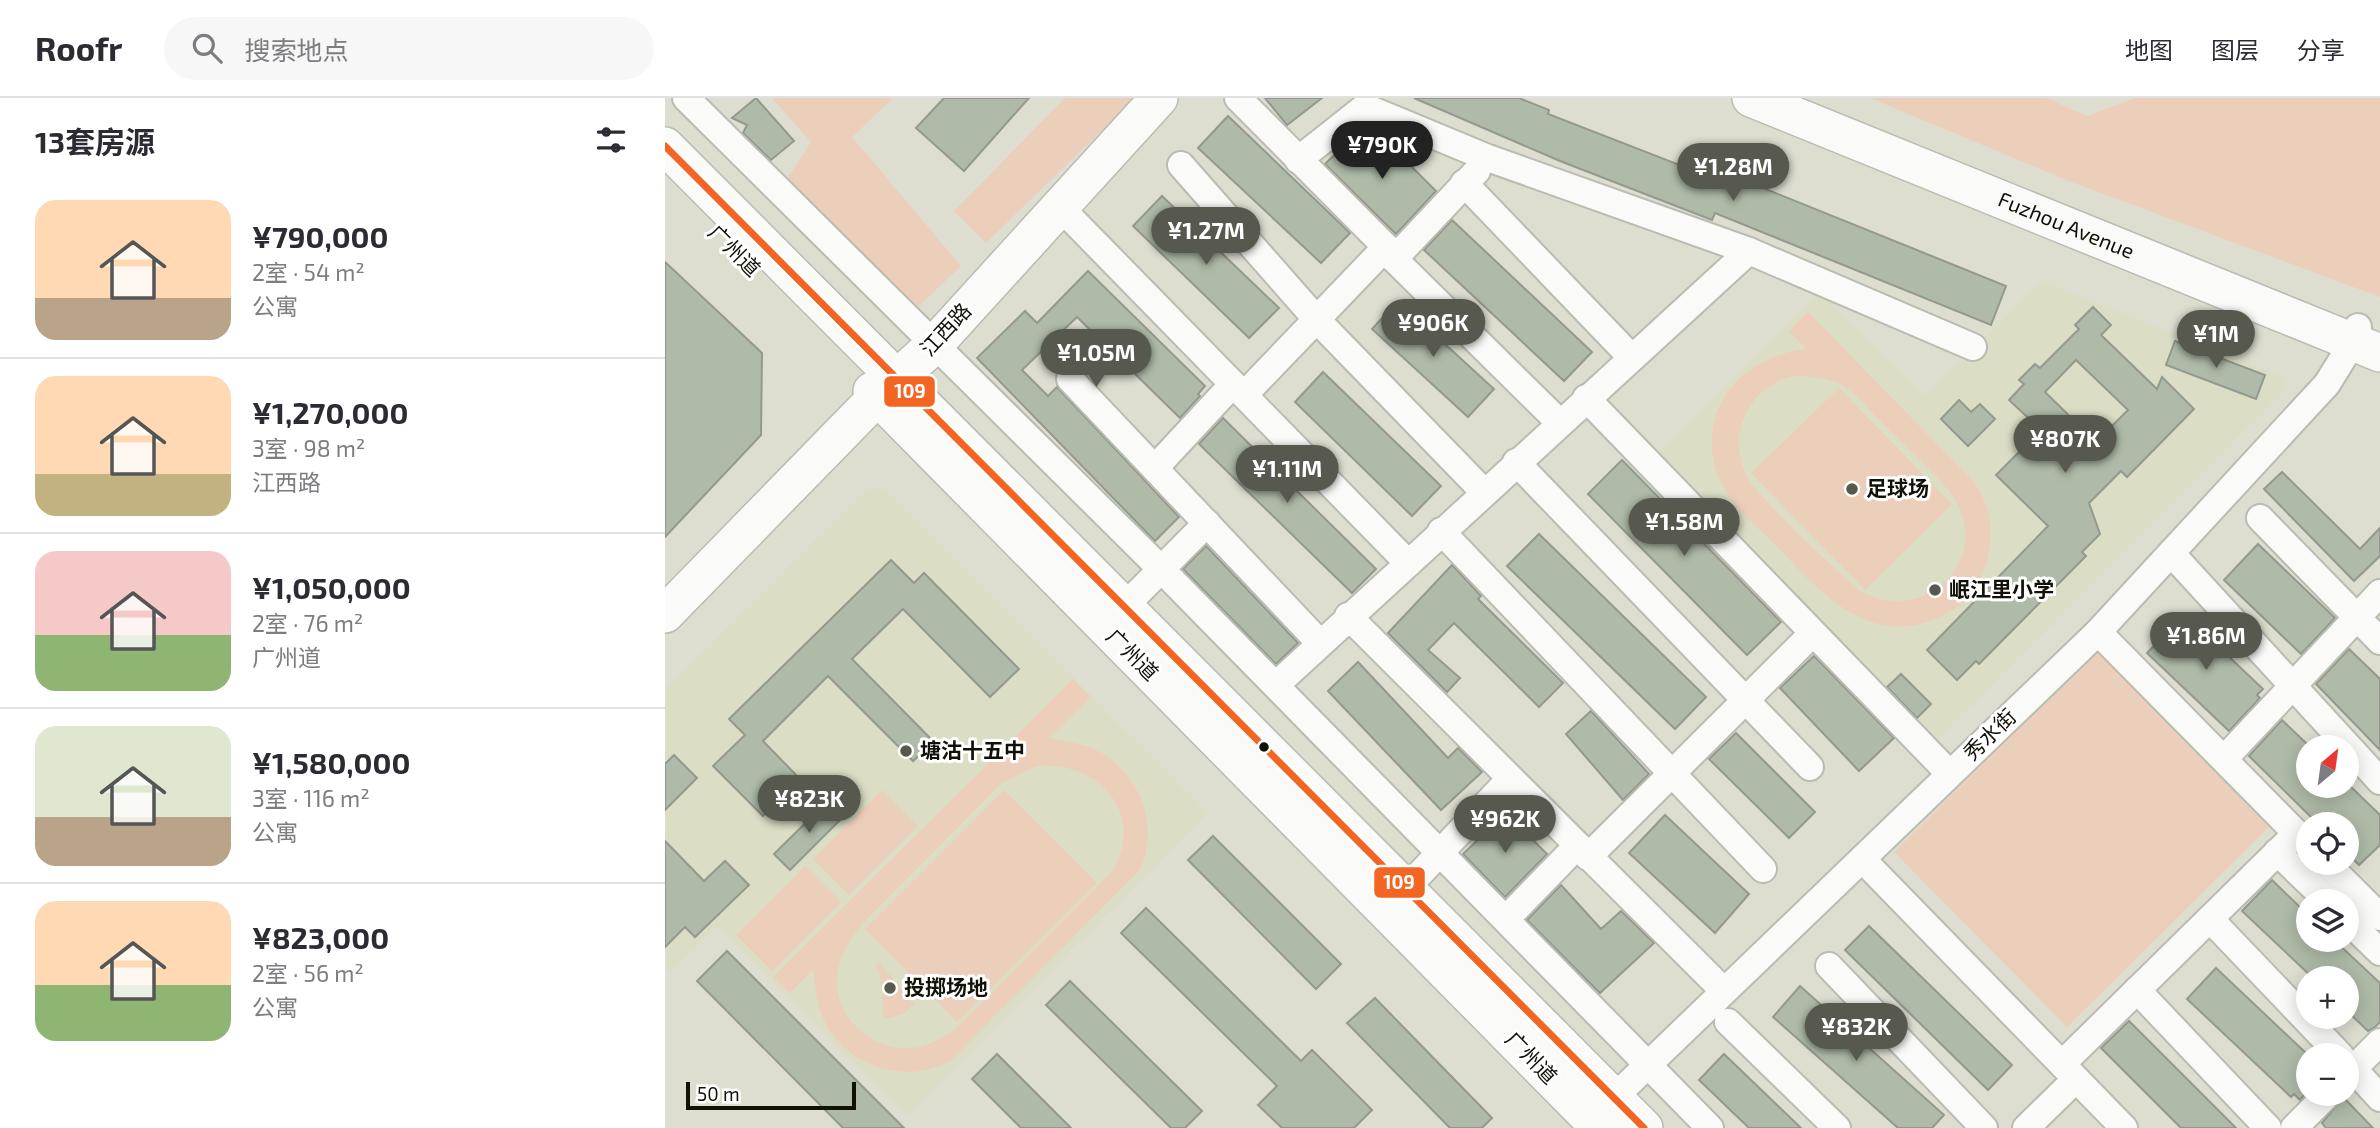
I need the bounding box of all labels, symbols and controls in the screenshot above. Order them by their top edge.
search box [164,17,654,80]
text: Roofr [35,28,122,68]
icon: search [188,29,226,67]
text: 搜索地点 [244,34,348,65]
text: 地图 [2125,35,2173,64]
text: 图层 [2211,35,2259,64]
text: 分享 [2297,35,2345,64]
icon: filters [592,121,630,159]
pin: ¥790K [1333,122,1431,181]
text: 13套房源 [35,123,155,159]
text: ¥790K [1347,130,1417,158]
pin: ¥1.28M [1676,144,1790,203]
text: ¥1.28M [1693,152,1773,180]
street label: Fuzhou Avenue [1995,186,2138,263]
pin: ¥1.27M [1149,208,1263,267]
text: ¥1.27M [1167,216,1245,244]
text: ¥790,000 [252,218,388,254]
street label: 广州道 [704,219,766,281]
icon: home [91,228,175,312]
text: 2室 · 54 m² [252,258,365,286]
text: 公寓 [252,292,298,320]
street label: 江西路 [914,297,976,361]
pin: ¥906K [1384,300,1482,359]
text: ¥906K [1397,308,1469,336]
pin: ¥1M [2182,310,2250,370]
text: ¥1M [2193,319,2239,347]
pin: ¥1.05M [1039,330,1153,389]
text: ¥1.05M [1056,338,1136,366]
line badge: 109 [883,375,936,408]
text: 109 [894,379,926,402]
text: ¥1,270,000 [252,394,408,430]
icon: home [91,404,175,488]
pin: ¥807K [2016,416,2114,475]
text: ¥807K [2030,424,2100,452]
text: 3室 · 98 m² [252,434,365,462]
pin: ¥1.11M [1230,446,1344,505]
text: ¥1.11M [1252,454,1322,482]
text: 江西路 [252,468,321,496]
place label: 足球场 [1866,475,1929,500]
marker: 足球场 [1844,481,1860,497]
pin: ¥1.58M [1627,498,1741,558]
text: ¥1.58M [1645,507,1723,535]
text: ¥1,050,000 [252,569,411,605]
place label: 岷江里小学 [1949,576,2054,601]
icon: home [91,579,175,663]
marker: 岷江里小学 [1927,582,1943,598]
text: 2室 · 76 m² [252,609,363,637]
pin: ¥1.86M [2149,612,2263,672]
text: ¥1.86M [2166,621,2246,649]
street label: 广州道 [1102,623,1164,685]
text: 广州道 [252,643,321,671]
street label: 秀水街 [1958,703,2020,765]
north arrow [2296,735,2359,798]
map controls [2296,735,2359,1106]
place label: 塘沽十五中 [920,737,1025,762]
unlabelled marker [1257,740,1271,754]
marker: 塘沽十五中 [898,743,914,759]
text: ¥1,580,000 [252,744,410,780]
icon: home [91,754,175,838]
pin: ¥823K [760,776,858,835]
text: 3室 · 116 m² [252,784,370,812]
text: ¥823K [774,784,844,812]
pin: ¥962K [1456,796,1554,855]
text: ¥962K [1470,804,1540,832]
button: locate [2296,812,2359,875]
text: 公寓 [252,818,298,846]
line badge: 109 [1373,866,1426,899]
text: 109 [1383,870,1415,893]
button: layers [2296,889,2359,952]
text: ¥823,000 [252,919,389,955]
icon: home [91,929,175,1013]
text: 2室 · 56 m² [252,959,364,987]
button: + [2296,966,2359,1029]
place label: 投掷场地 [904,974,988,999]
marker: 投掷场地 [882,980,898,996]
text: 公寓 [252,993,298,1021]
pin: ¥832K [1807,1004,1905,1063]
text: ¥832K [1821,1012,1891,1040]
street label: 广州道 [1501,1026,1563,1088]
button: − [2296,1043,2359,1106]
scale bar [686,1079,856,1111]
text: 50 m [697,1082,740,1105]

